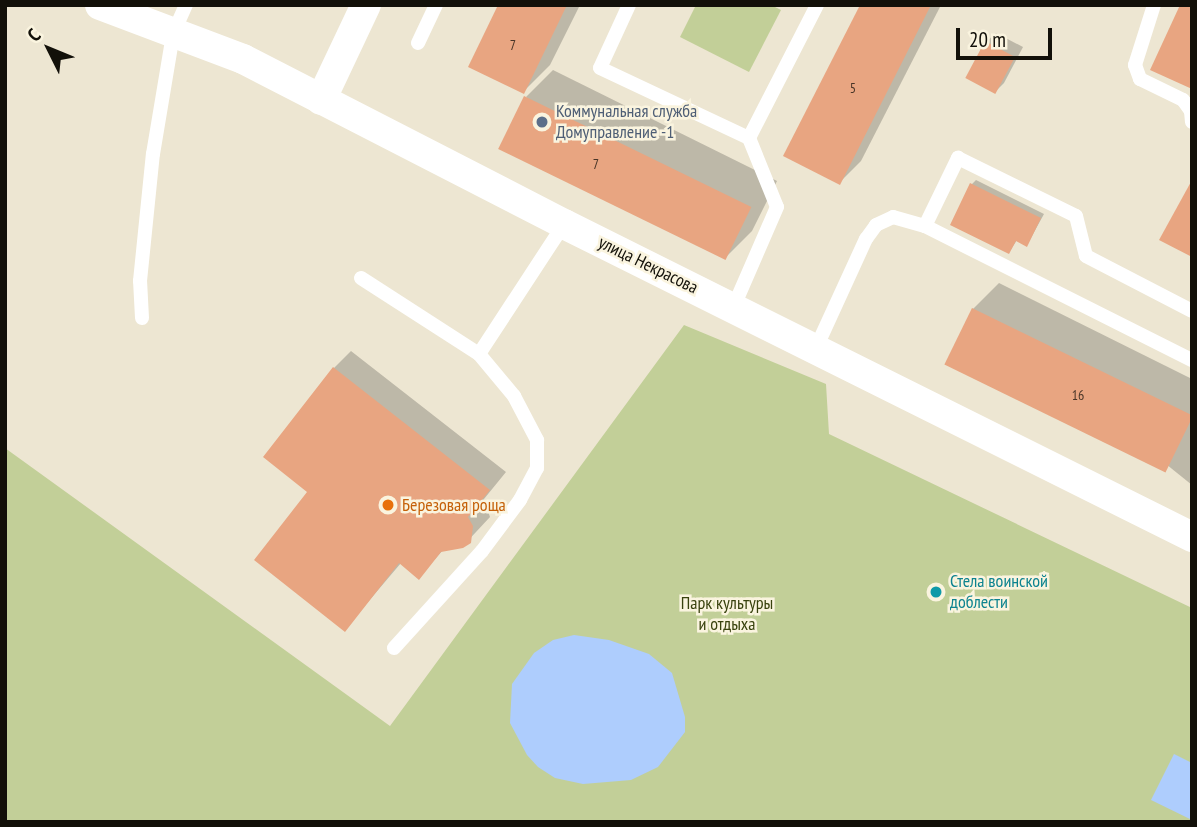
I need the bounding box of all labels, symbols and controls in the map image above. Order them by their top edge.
north arrow [14,14,84,84]
scale bar [959,14,1055,58]
text: С [22,23,45,46]
text: 20 m [969,26,1006,53]
house number: 7 [510,37,516,53]
house number: 5 [850,80,856,96]
place label: Коммунальная служба Домуправление -1 [556,101,697,144]
marker: Коммунальная служба Домуправление -1 [534,114,550,130]
house number: 7 [593,156,599,172]
street label: улица Некрасова [595,232,701,298]
house number: 16 [1072,387,1084,403]
place label: Березовая роща [402,494,506,516]
marker: Березовая роща [380,497,396,513]
place label: Стела воинской доблести [950,571,1048,614]
marker: Стела воинской доблести [928,584,944,600]
park label: Парк культуры и отдыха [681,593,773,636]

